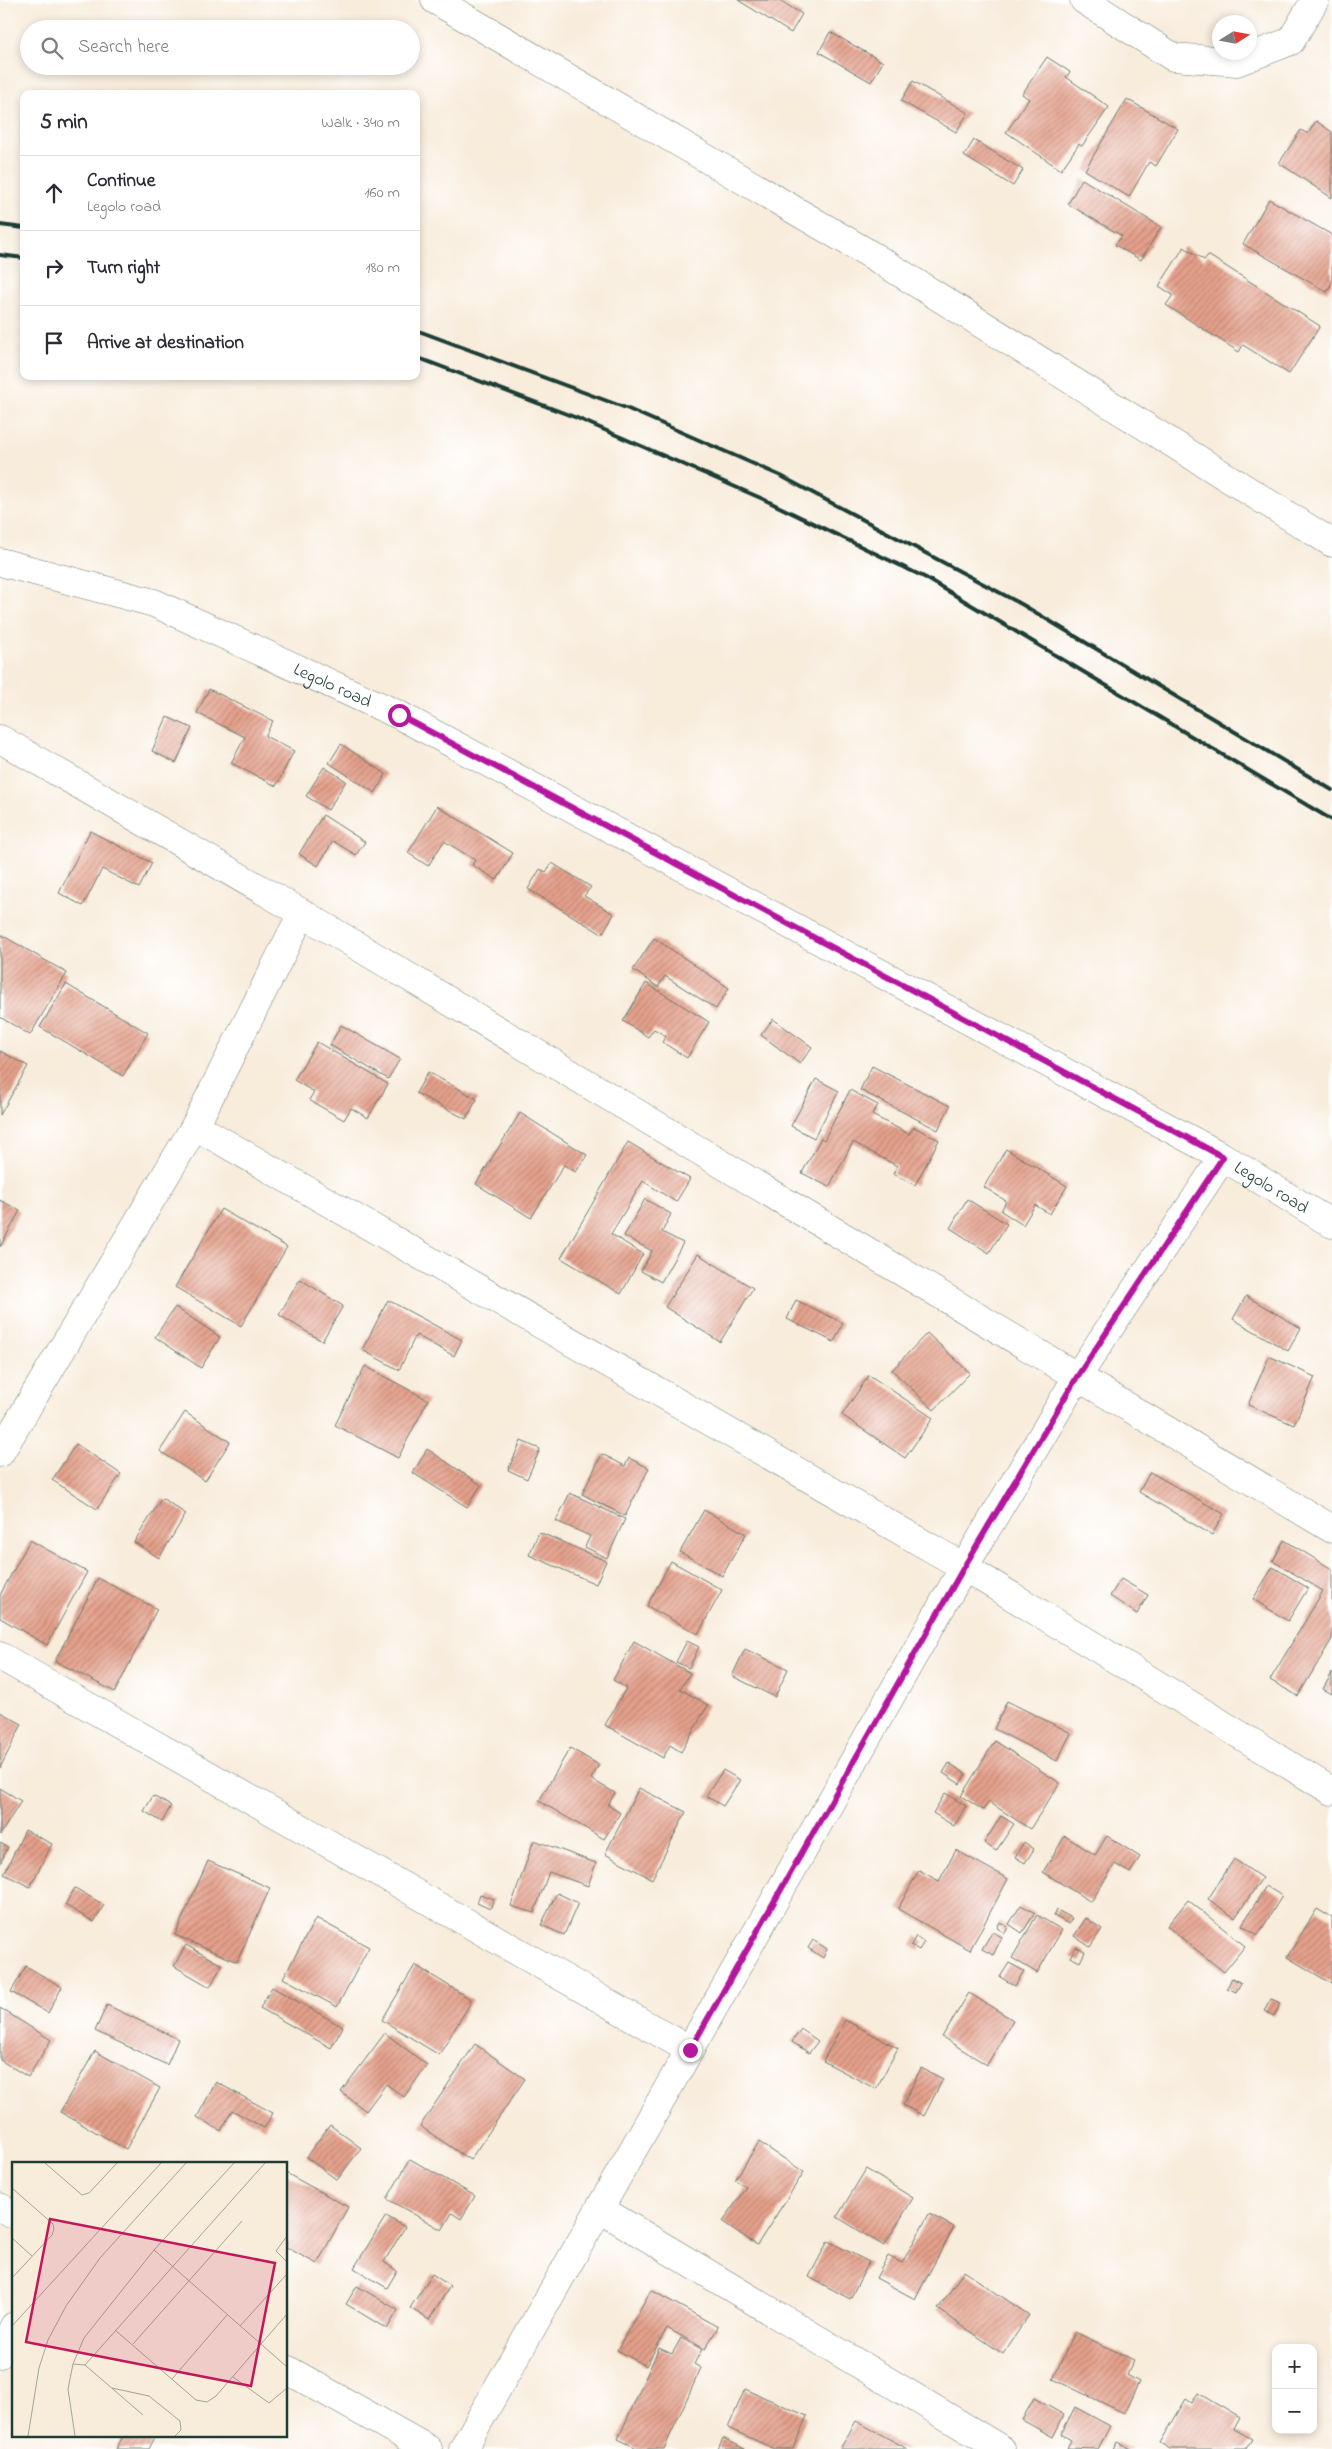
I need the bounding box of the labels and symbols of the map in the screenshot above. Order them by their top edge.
north arrow [1212,15,1257,60]
street label: Legolo road [289,657,375,716]
route start [388,704,411,727]
street label: Legolo road [1228,1156,1313,1222]
route end [679,2039,702,2062]
inset map [12,2162,288,2436]

